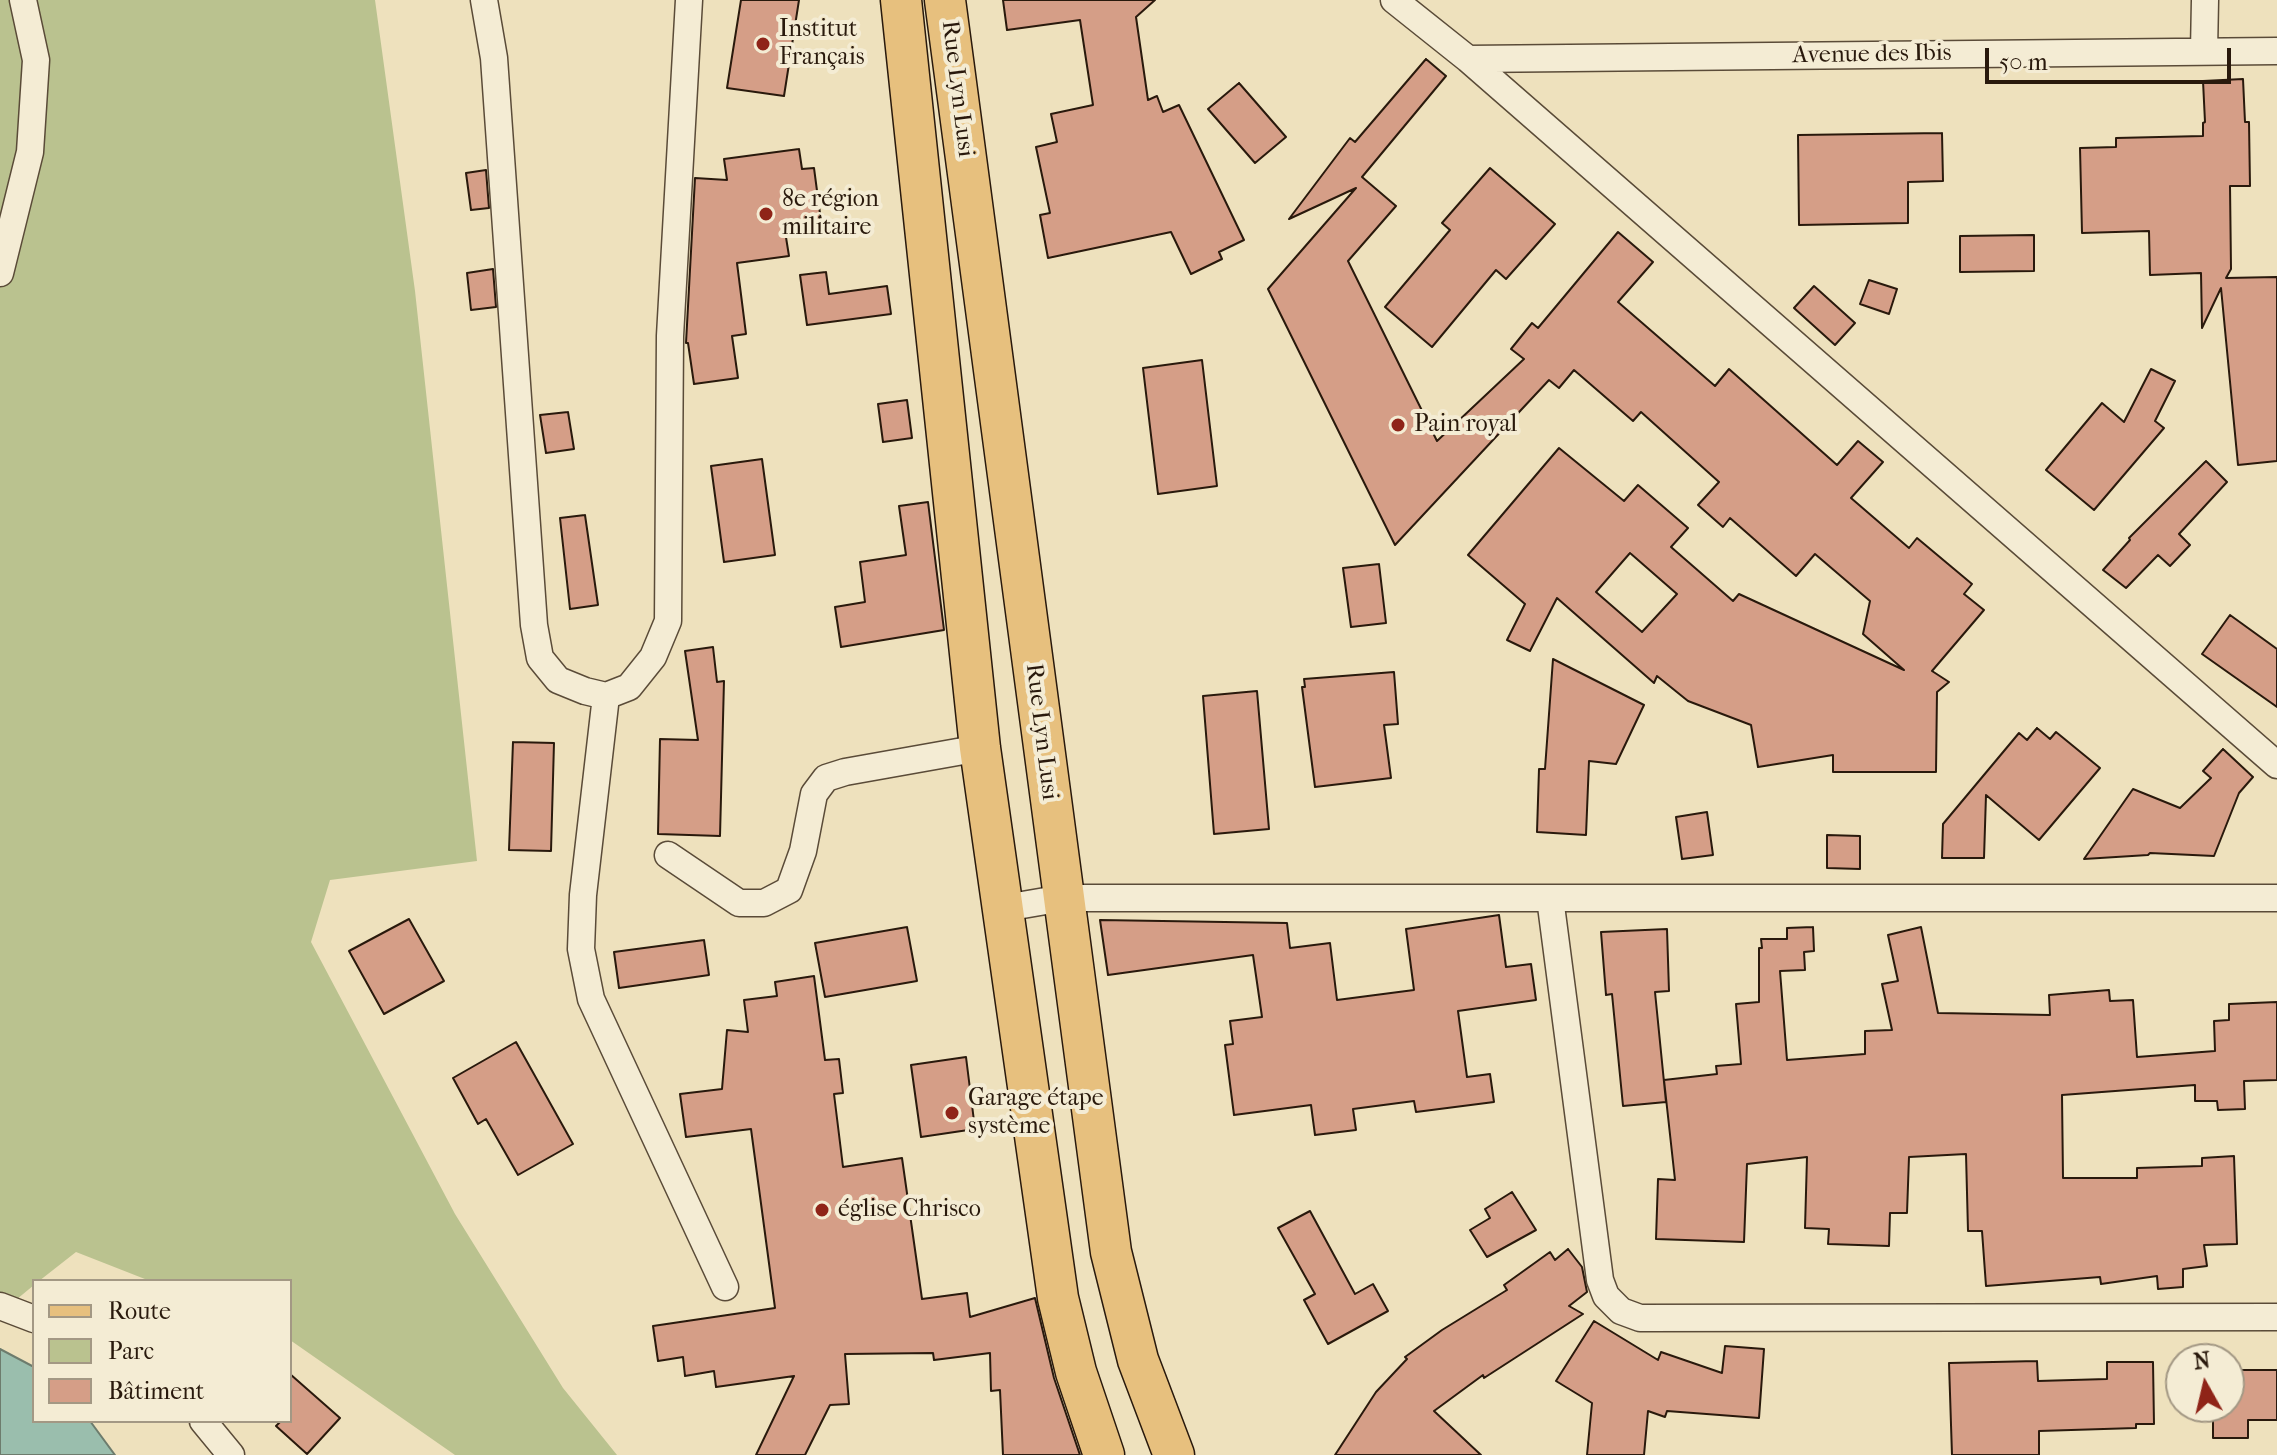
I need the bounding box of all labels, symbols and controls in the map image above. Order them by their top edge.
place label: Institut Français [779,16,865,72]
street label: Rue Lyn Lusi [934,19,980,159]
scale bar [1989,32,2235,82]
marker: Institut Français [754,35,772,53]
street label: Avenue des Ibis [1792,39,1952,71]
text: 50 m [1999,48,2048,76]
place label: 8e région militaire [782,186,879,242]
marker: 8e région militaire [757,205,775,223]
place label: Pain royal [1414,411,1517,439]
marker: Pain royal [1389,416,1407,434]
street label: Rue Lyn Lusi [1018,662,1064,802]
place label: Garage étape système [968,1085,1104,1141]
marker: Garage étape système [943,1104,961,1122]
place label: église Chrisco [838,1196,981,1224]
marker: église Chrisco [813,1201,831,1219]
legend [32,1279,292,1423]
text: Route [108,1297,171,1325]
text: Parc [108,1337,154,1365]
north arrow [2165,1343,2245,1423]
text: N [2192,1347,2212,1375]
text: Bâtiment [108,1377,204,1405]

